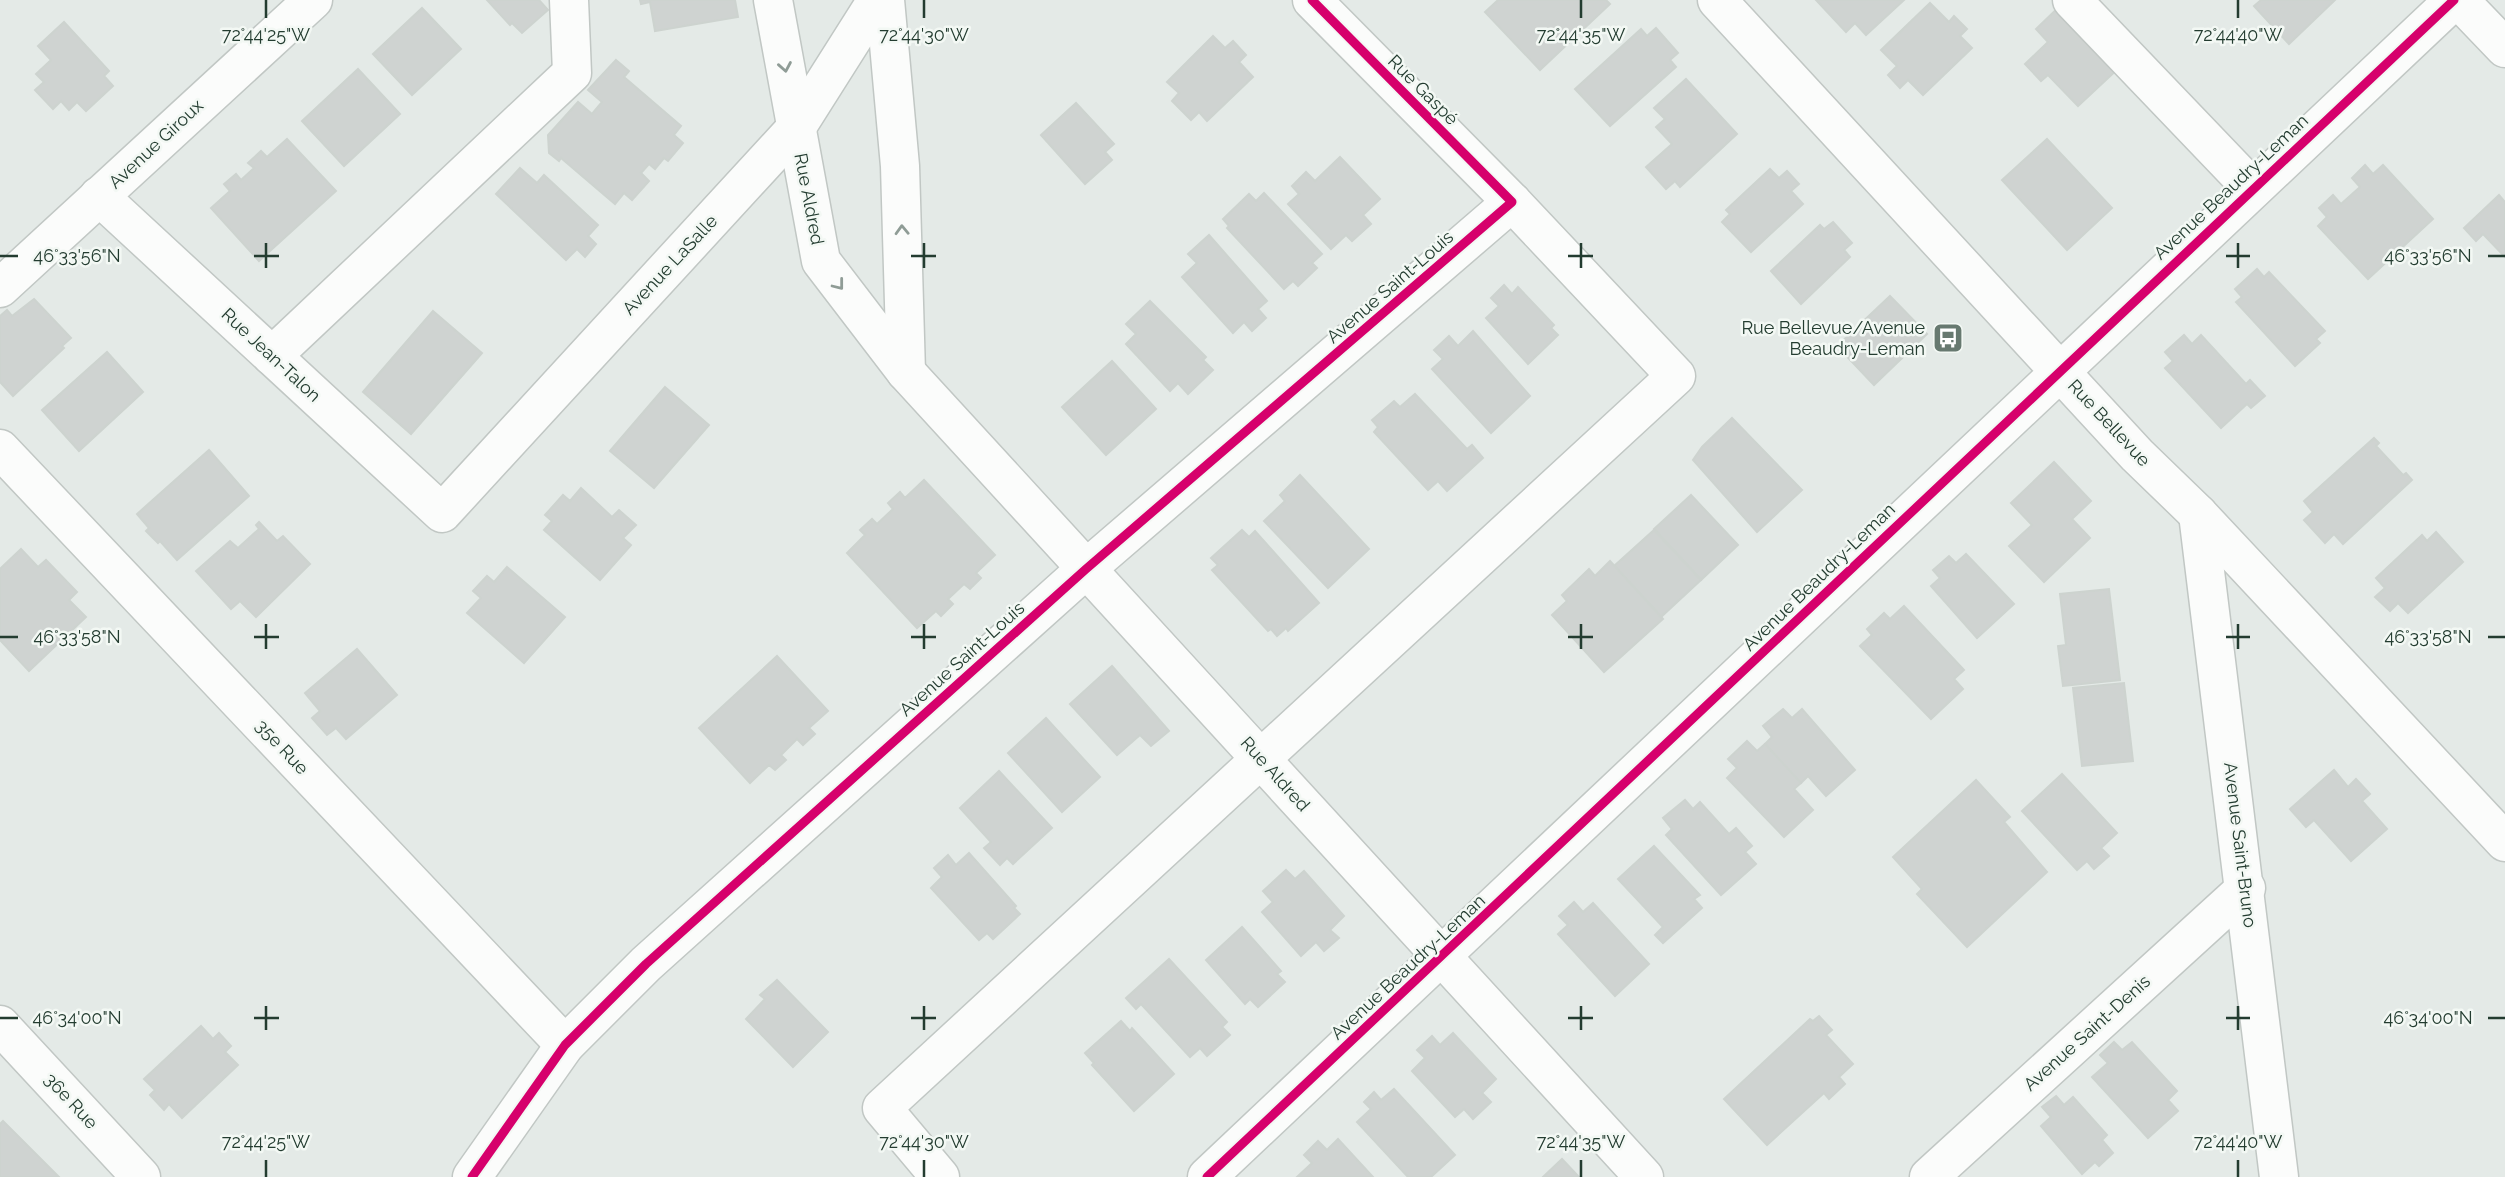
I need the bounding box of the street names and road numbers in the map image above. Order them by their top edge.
street label: Rue Gaspé [1384,50,1463,129]
street label: Avenue Giroux [104,95,207,193]
street label: Avenue Beaudry-Leman [2149,110,2312,264]
street label: Rue Aldred [790,151,829,247]
street label: Avenue LaSalle [618,210,722,319]
street label: Avenue Saint-Louis [1322,226,1457,347]
street label: Rue Jean-Talon [217,303,325,406]
street label: Rue Bellevue [2064,375,2155,471]
street label: Avenue Beaudry-Leman [1738,499,1899,655]
street label: Avenue Saint-Louis [895,597,1029,720]
street label: 35e Rue [252,715,313,779]
street label: Rue Aldred [1236,732,1314,815]
street label: Avenue Saint-Bruno [2220,761,2261,929]
street label: Avenue Beaudry-Leman [1326,890,1489,1044]
street label: Avenue Saint-Denis [2019,970,2154,1095]
street label: 36e Rue [40,1068,103,1133]

